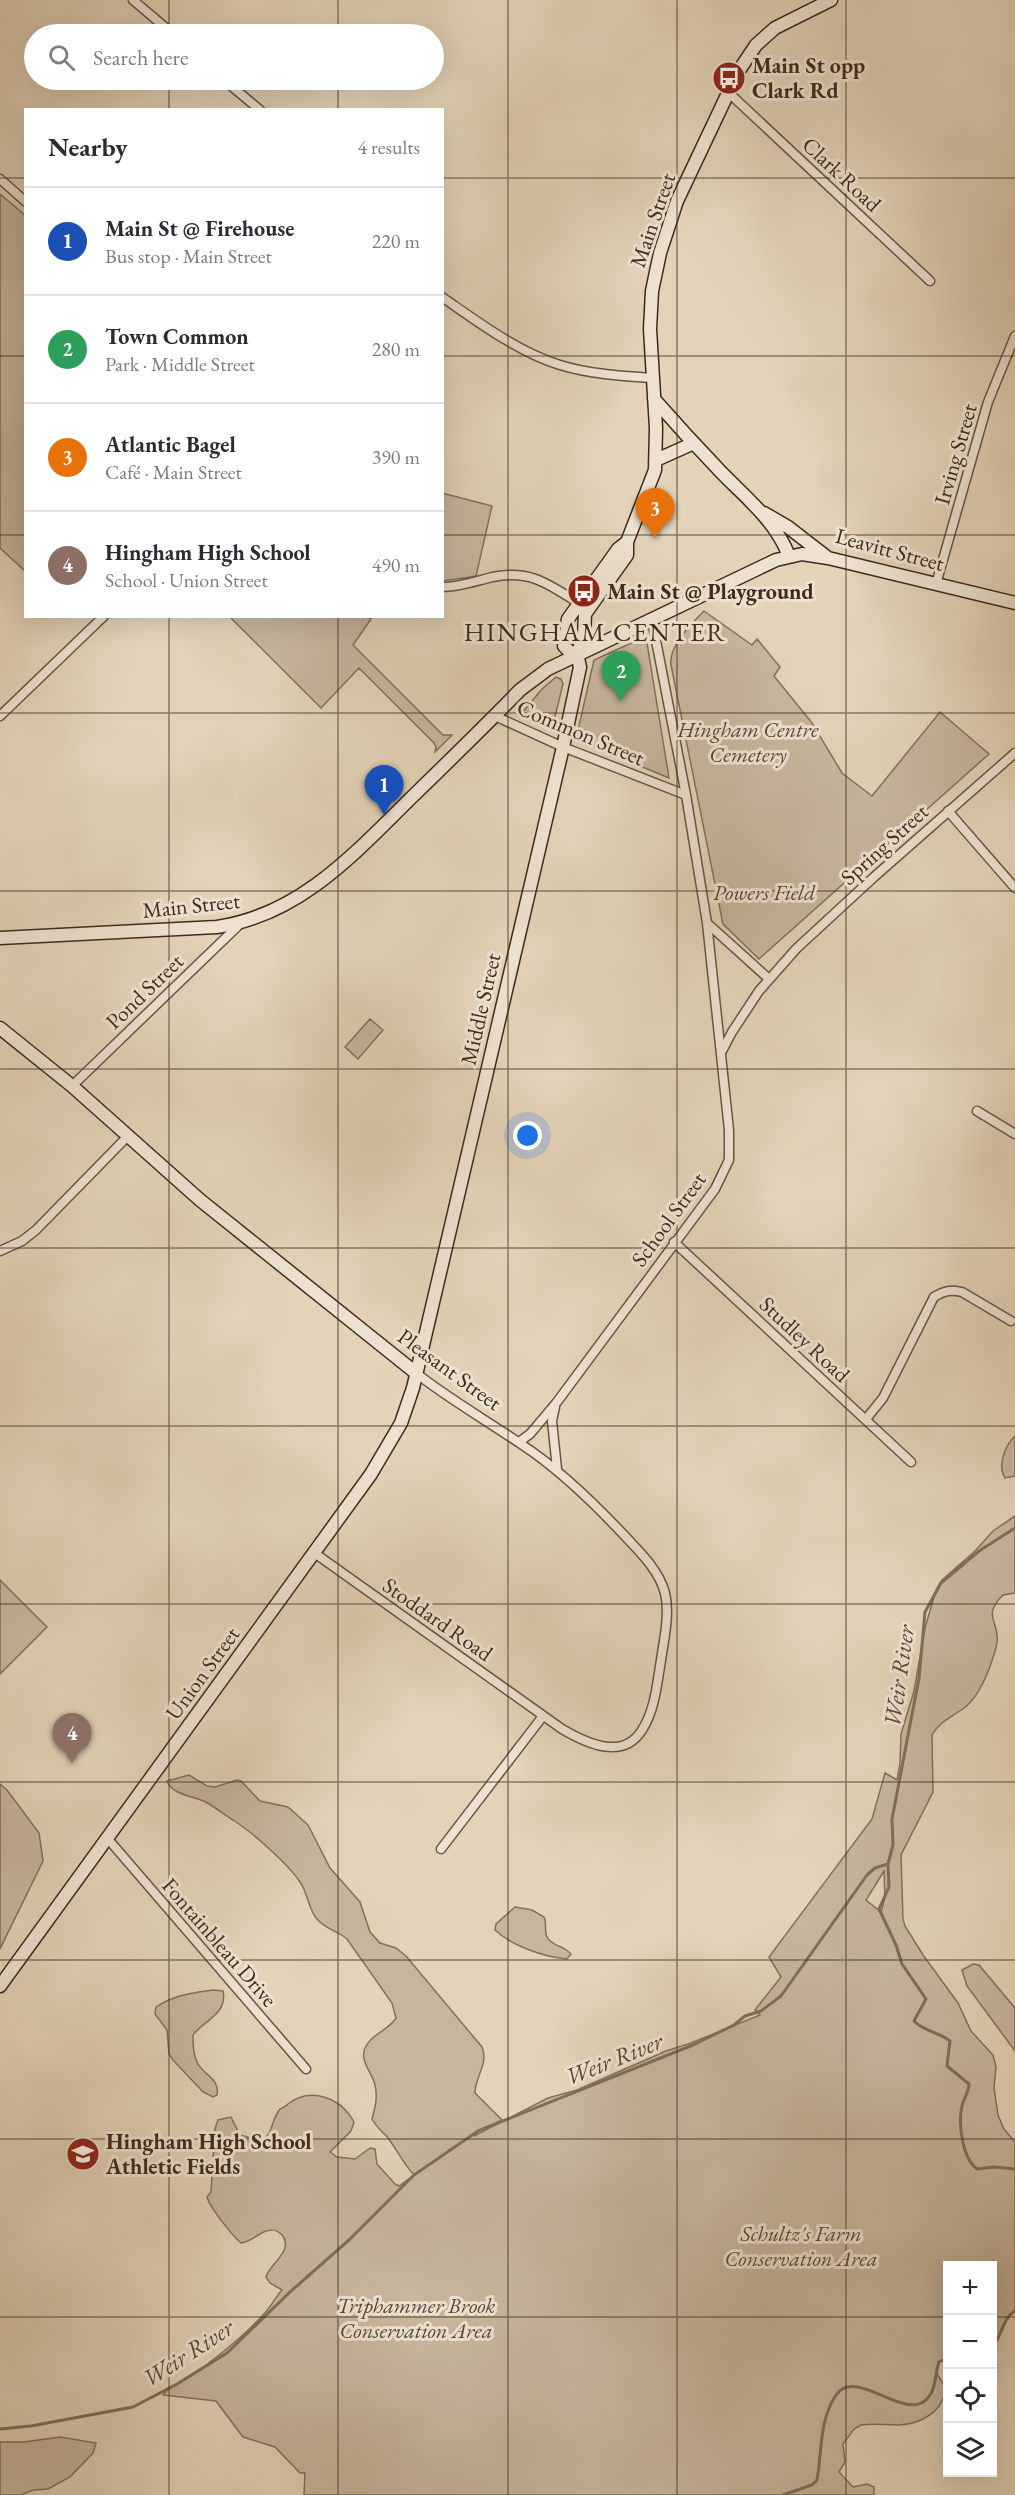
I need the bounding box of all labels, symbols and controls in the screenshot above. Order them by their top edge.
search box [24,24,444,90]
icon: search [45,41,78,74]
text: Search here [93,43,188,72]
place label: Main St opp Clark Rd [752,51,865,105]
bus stop icon: Main St opp Clark Rd [711,60,747,96]
text: Nearby [48,130,128,164]
street label: Clark Road [796,130,888,219]
text: 4 results [357,134,420,160]
street label: Main Street [623,169,682,271]
text: Main St @ Firehouse [105,214,294,243]
text: 1 [62,228,73,254]
text: 220 m [372,228,420,254]
text: Bus stop · Main Street [105,243,272,269]
text: Town Common [105,322,249,351]
text: 2 [62,336,73,362]
text: 280 m [372,336,420,362]
text: Park · Middle Street [105,351,255,377]
street label: Irving Street [927,400,984,508]
text: Atlantic Bagel [105,430,236,459]
text: 3 [62,444,73,470]
text: 390 m [372,444,420,470]
text: Café · Main Street [105,459,242,485]
pin: 3 [636,488,674,538]
street label: Leavitt Street [832,521,947,578]
text: Hingham High School [105,538,310,567]
text: 4 [62,552,73,578]
text: 490 m [372,552,420,578]
text: School · Union Street [105,567,268,593]
bus stop icon: Main St @ Playground [566,573,602,609]
place label: Main St @ Playground [607,577,814,606]
district label: HINGHAM CENTER [464,615,726,649]
pin: 2 [602,652,640,701]
street label: Common Street [513,693,649,772]
park label: Hingham Centre Cemetery [677,715,819,769]
pin: 1 [364,766,404,815]
street label: Spring Street [834,797,934,891]
park label: Powers Field [713,878,816,907]
street label: Main Street [141,886,241,925]
street label: Pond Street [99,947,190,1036]
street label: Middle Street [454,950,507,1068]
your location [513,1121,542,1150]
street label: School Street [624,1166,713,1272]
street label: Studley Road [753,1290,857,1389]
street label: Pleasant Street [392,1322,508,1417]
street label: Stoddard Road [377,1571,499,1668]
street label: Union Street [159,1621,246,1726]
water label: Weir River [876,1621,921,1729]
pin: 4 [52,1714,92,1763]
street label: Fontainbleau Drive [155,1872,284,2013]
water label: Weir River [561,2024,669,2092]
place label: Hingham High School Athletic Fields [105,2127,311,2181]
school or university icon: Hingham High School Athletic Fields [65,2136,101,2172]
park label: Schultz's Farm Conservation Area [724,2219,878,2273]
map controls [943,2261,997,2477]
button: + [943,2261,997,2315]
park label: Triphammer Brook Conservation Area [337,2291,495,2345]
water label: Weir River [136,2311,241,2393]
button: − [943,2315,997,2369]
button: locate [943,2369,997,2423]
button: layers [943,2423,997,2477]

